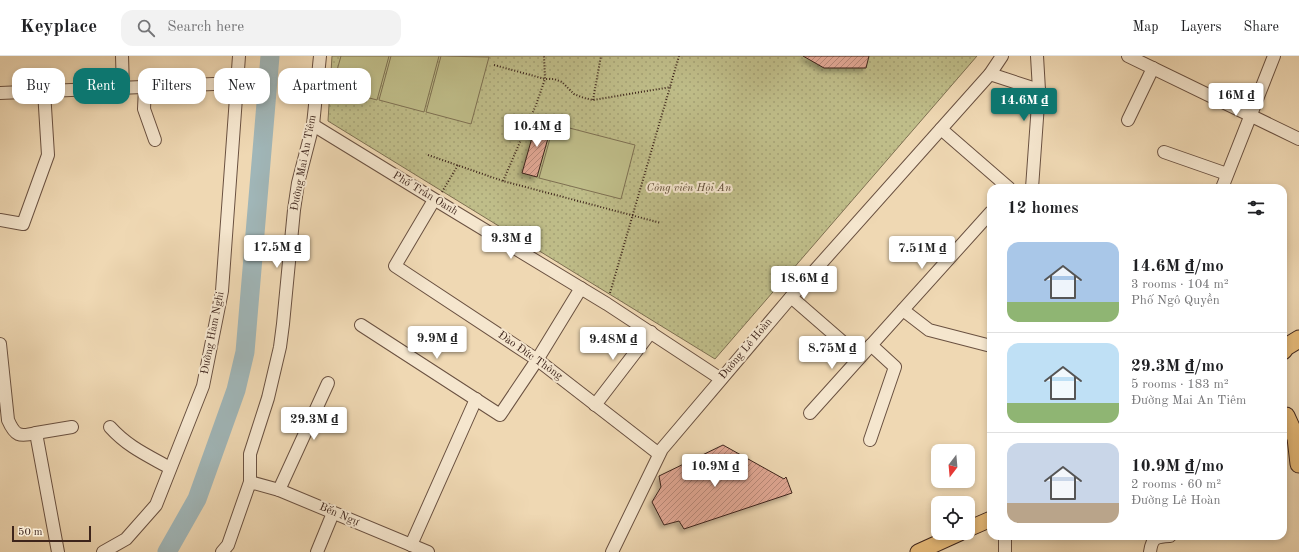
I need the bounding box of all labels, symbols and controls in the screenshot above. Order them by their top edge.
search box [121,10,401,46]
icon: search [135,17,157,39]
text: Keyplace [20,18,97,37]
text: Search here [167,20,244,35]
text: Map [1133,20,1159,34]
text: Layers [1181,20,1222,34]
text: Share [1244,20,1279,34]
chip: Buy [12,68,65,104]
chip: Rent [73,68,130,104]
chip: Filters [138,68,206,104]
chip: New [214,68,270,104]
chip: Apartment [278,68,371,104]
pin: 16M ₫ [1208,83,1264,117]
pin: 14.6M ₫ [987,88,1061,122]
text: 16M ₫ [1218,89,1254,102]
text: 14.6M ₫ [1000,94,1048,107]
street label: Đường Mai An Tiêm [289,114,319,212]
pin: 10.4M ₫ [500,114,574,148]
text: 10.4M ₫ [513,120,561,133]
street label: Phố Trần Oanh [390,169,460,218]
park label: Công viên Hội An [647,183,732,194]
icon: filters [1245,197,1267,219]
text: 12 homes [1007,200,1079,217]
pin: 9.3M ₫ [478,226,544,260]
text: 9.3M ₫ [491,232,531,245]
pin: 17.5M ₫ [240,235,314,269]
pin: 7.51M ₫ [885,236,959,270]
text: 17.5M ₫ [253,241,301,254]
text: 7.51M ₫ [898,242,946,255]
icon: home [1039,258,1087,306]
text: 14.6M ₫/mo [1131,258,1224,275]
pin: 18.6M ₫ [767,266,841,300]
text: 18.6M ₫ [780,272,828,285]
text: 3 rooms · 104 m² [1131,278,1229,291]
street label: Đường Hàm Nghi [200,291,226,375]
text: Phố Ngô Quyền [1131,294,1220,307]
street label: Đường Lê Hoàn [717,316,775,382]
pin: 9.9M ₫ [404,326,470,360]
pin: 9.48M ₫ [576,327,650,361]
street label: Đào Đức Thông [496,330,564,382]
text: 9.9M ₫ [417,332,457,345]
text: 9.48M ₫ [589,333,637,346]
pin: 8.75M ₫ [795,336,869,370]
text: 8.75M ₫ [808,342,856,355]
text: 29.3M ₫/mo [1131,358,1224,375]
icon: home [1039,359,1087,407]
text: 5 rooms · 183 m² [1131,378,1229,391]
text: Đường Mai An Tiêm [1131,394,1246,407]
pin: 29.3M ₫ [277,407,351,441]
text: 29.3M ₫ [290,413,338,426]
north arrow [931,444,975,488]
map controls [931,444,975,540]
pin: 10.9M ₫ [678,454,752,488]
text: 10.9M ₫/mo [1131,458,1224,475]
icon: home [1039,459,1087,507]
text: 10.9M ₫ [691,460,739,473]
text: 2 rooms · 60 m² [1131,478,1221,491]
text: Đường Lê Hoàn [1131,494,1221,507]
button: locate [931,496,975,540]
street label: Bến Ngự [318,501,361,528]
scale bar [12,524,91,543]
text: 50 m [18,527,43,538]

